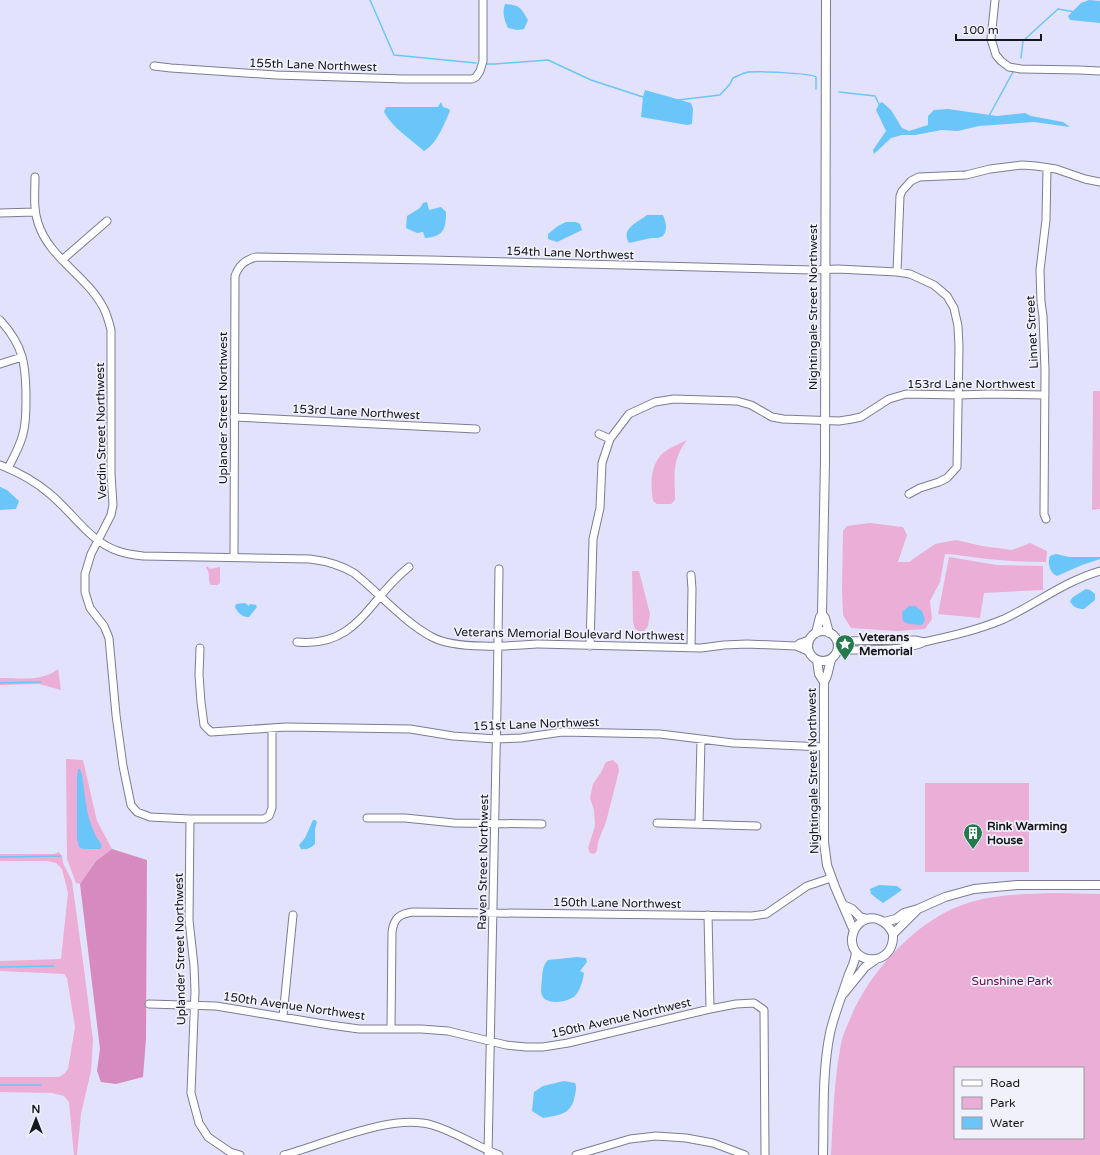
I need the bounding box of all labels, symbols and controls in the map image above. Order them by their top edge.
scale bar [956,16,1041,42]
text: 100 m [962,23,999,37]
street label: 155th Lane Northwest [249,56,378,74]
street label: Nightingale Street Northwest [806,223,820,390]
street label: 154th Lane Northwest [506,244,635,262]
street label: Linnet Street [1023,295,1041,369]
street label: Uplander Street Northwest [216,331,230,484]
street label: Verdin Street Northwest [93,362,109,500]
street label: 153rd Lane Northwest [907,377,1036,391]
street label: 153rd Lane Northwest [292,402,421,422]
street label: Veterans Memorial Boulevard Northwest [454,625,685,643]
place label: Veterans Memorial [859,630,913,658]
place icon: Veterans Memorial [834,633,856,661]
street label: Nightingale Street Northwest [805,687,821,854]
street label: 151st Lane Northwest [473,715,600,733]
street label: Raven Street Northwest [475,794,491,930]
place label: Rink Warming House [987,819,1067,847]
building icon: Rink Warming House [962,822,984,850]
street label: Uplander Street Northwest [172,872,188,1025]
street label: 150th Lane Northwest [553,895,682,911]
park label: Sunshine Park [972,974,1053,988]
street label: 150th Avenue Northwest [222,989,366,1023]
street label: 150th Avenue Northwest [550,995,693,1041]
legend [954,1067,1084,1139]
text: Road [990,1076,1020,1090]
text: Park [990,1096,1016,1110]
north arrow [16,1099,56,1139]
text: N [32,1103,40,1116]
text: Water [990,1116,1025,1130]

